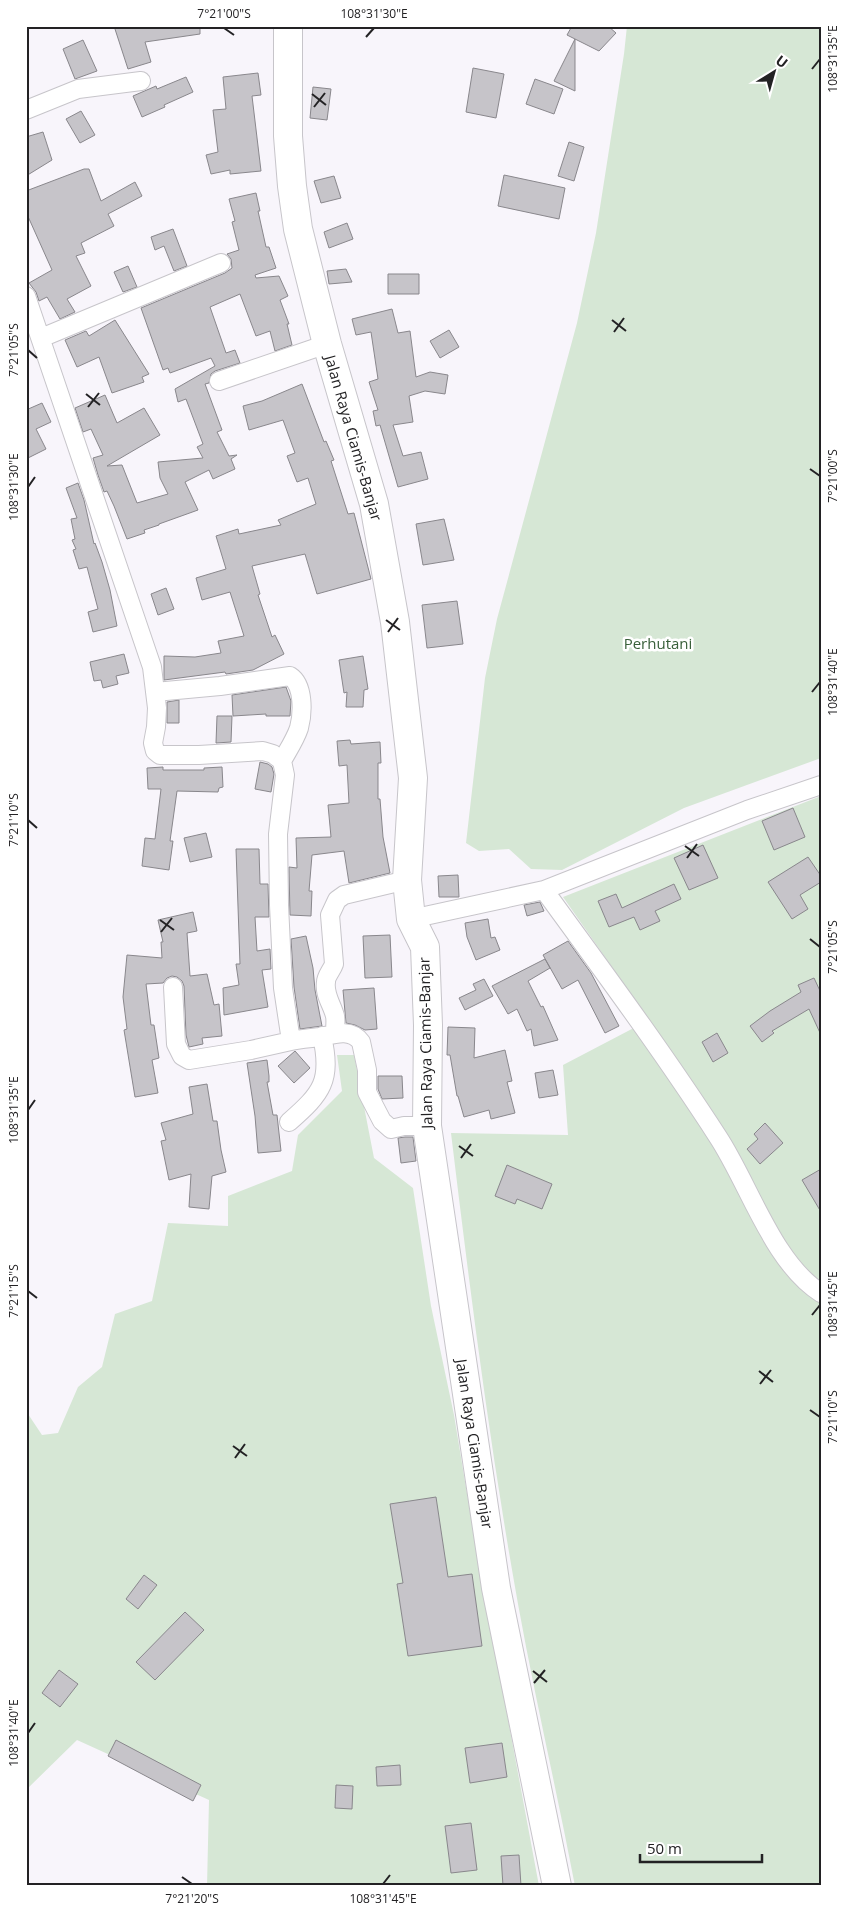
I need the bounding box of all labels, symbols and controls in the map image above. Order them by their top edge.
text: 7°21'00"S [197,5,251,22]
text: 108°31'30"E [340,5,408,22]
text: 108°31'35"E [824,25,841,93]
north arrow [750,48,800,98]
text: U [772,50,792,72]
text: 7°21'05"S [5,323,22,377]
street label: Jalan Raya Ciamis-Banjar [320,351,387,523]
text: 7°21'00"S [824,449,841,503]
text: 108°31'30"E [5,453,22,521]
park label: Perhutani [624,633,692,653]
text: 108°31'40"E [824,648,841,716]
text: 7°21'10"S [5,793,22,847]
text: 7°21'05"S [824,920,841,974]
street label: Jalan Raya Ciamis-Banjar [414,957,437,1131]
text: 108°31'35"E [5,1076,22,1144]
text: 7°21'15"S [5,1264,22,1318]
text: 108°31'45"E [824,1271,841,1339]
street label: Jalan Raya Ciamis-Banjar [451,1356,498,1530]
text: 7°21'10"S [824,1390,841,1444]
text: 108°31'40"E [5,1699,22,1767]
scale bar [640,1832,762,1864]
text: 50 m [647,1838,682,1858]
text: 7°21'20"S [165,1890,219,1907]
text: 108°31'45"E [349,1890,417,1907]

